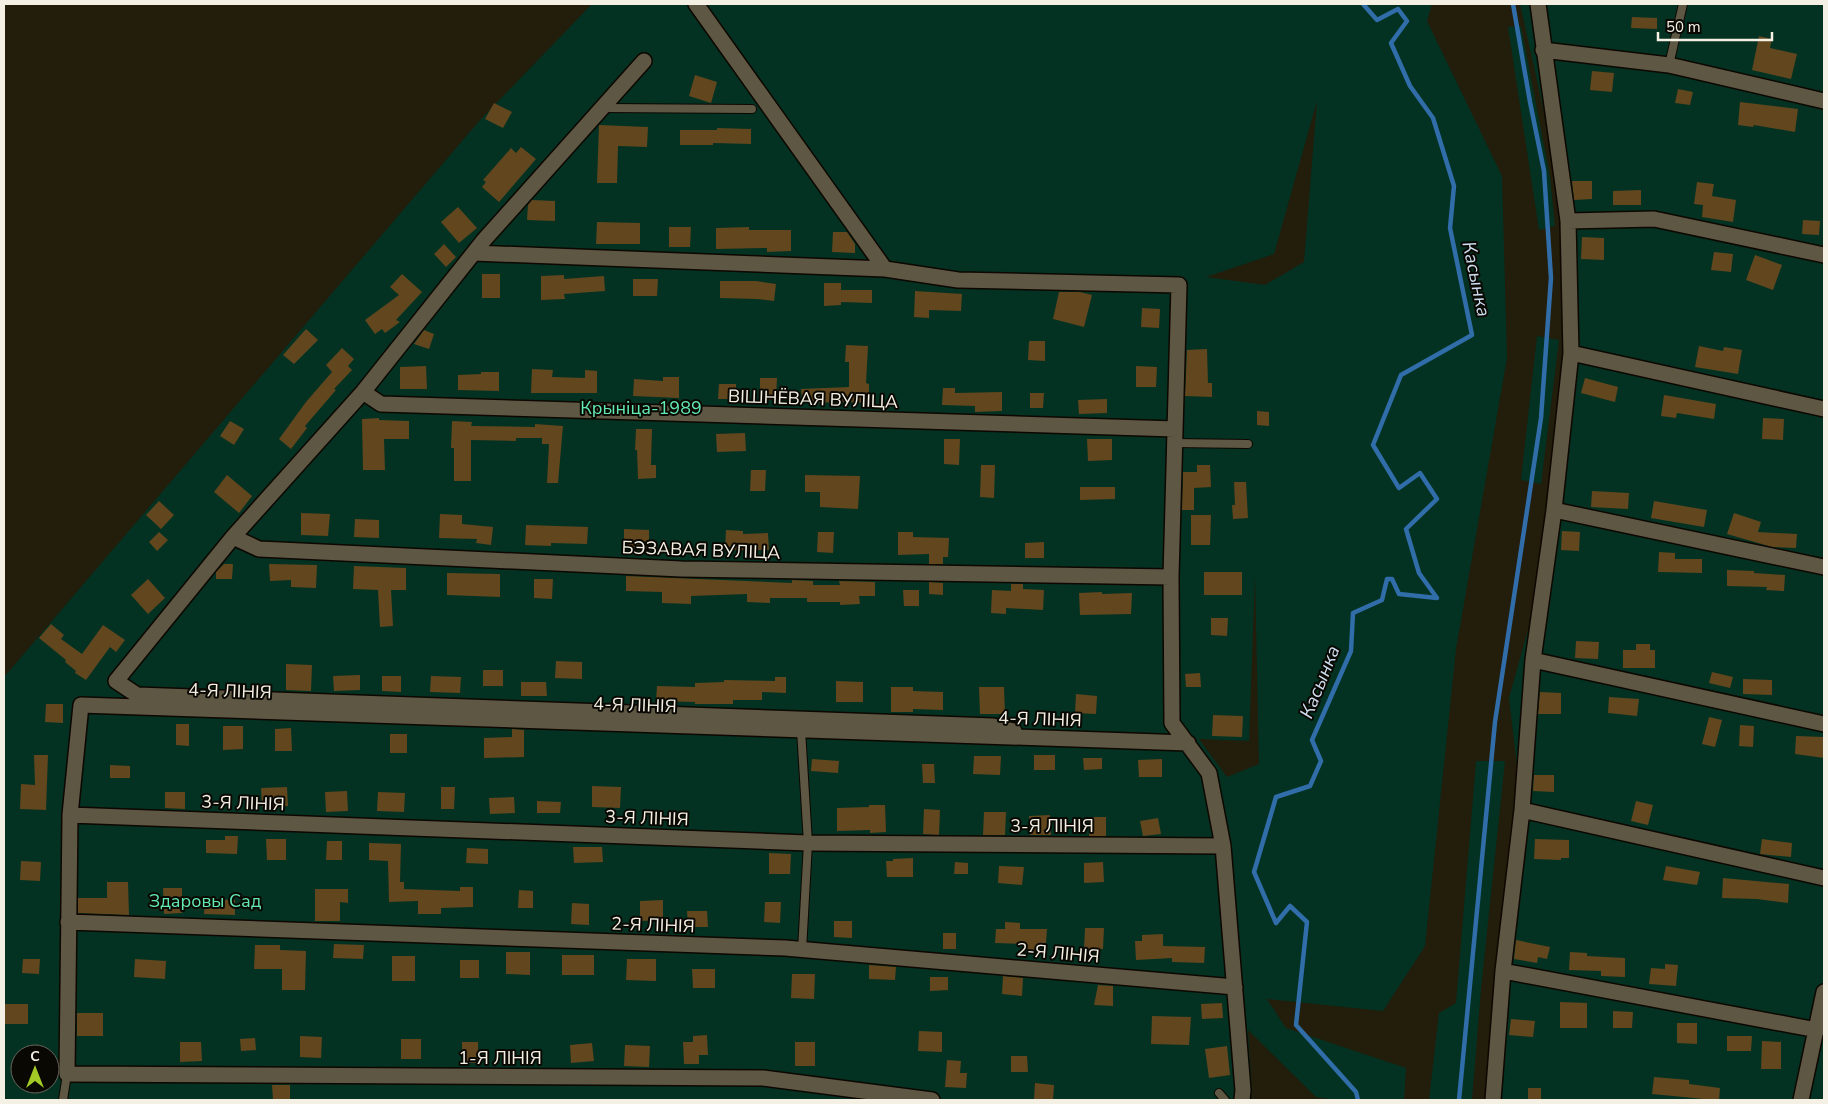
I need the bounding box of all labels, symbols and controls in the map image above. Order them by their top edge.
scale bar [1658,10,1772,42]
text: 50 m [1666,17,1701,37]
water label: Касынка [1455,239,1497,319]
street label: ВІШНЁВАЯ ВУЛІЦА [728,384,898,414]
park label: Крыніца-1989 [580,396,702,420]
street label: БЭЗАВАЯ ВУЛІЦА [621,535,781,565]
water label: Касынка [1294,642,1346,722]
street label: 4-Я ЛІНІЯ [188,678,272,704]
street label: 4-Я ЛІНІЯ [593,692,677,718]
street label: 4-Я ЛІНІЯ [998,706,1082,732]
street label: 3-Я ЛІНІЯ [201,790,285,816]
street label: 3-Я ЛІНІЯ [605,805,689,831]
street label: 3-Я ЛІНІЯ [1010,814,1094,838]
park label: Здаровы Сад [149,889,262,913]
street label: 2-Я ЛІНІЯ [611,912,695,938]
street label: 2-Я ЛІНІЯ [1015,937,1101,969]
north arrow [10,1044,60,1094]
street label: 1-Я ЛІНІЯ [458,1046,542,1070]
text: С [30,1047,40,1066]

